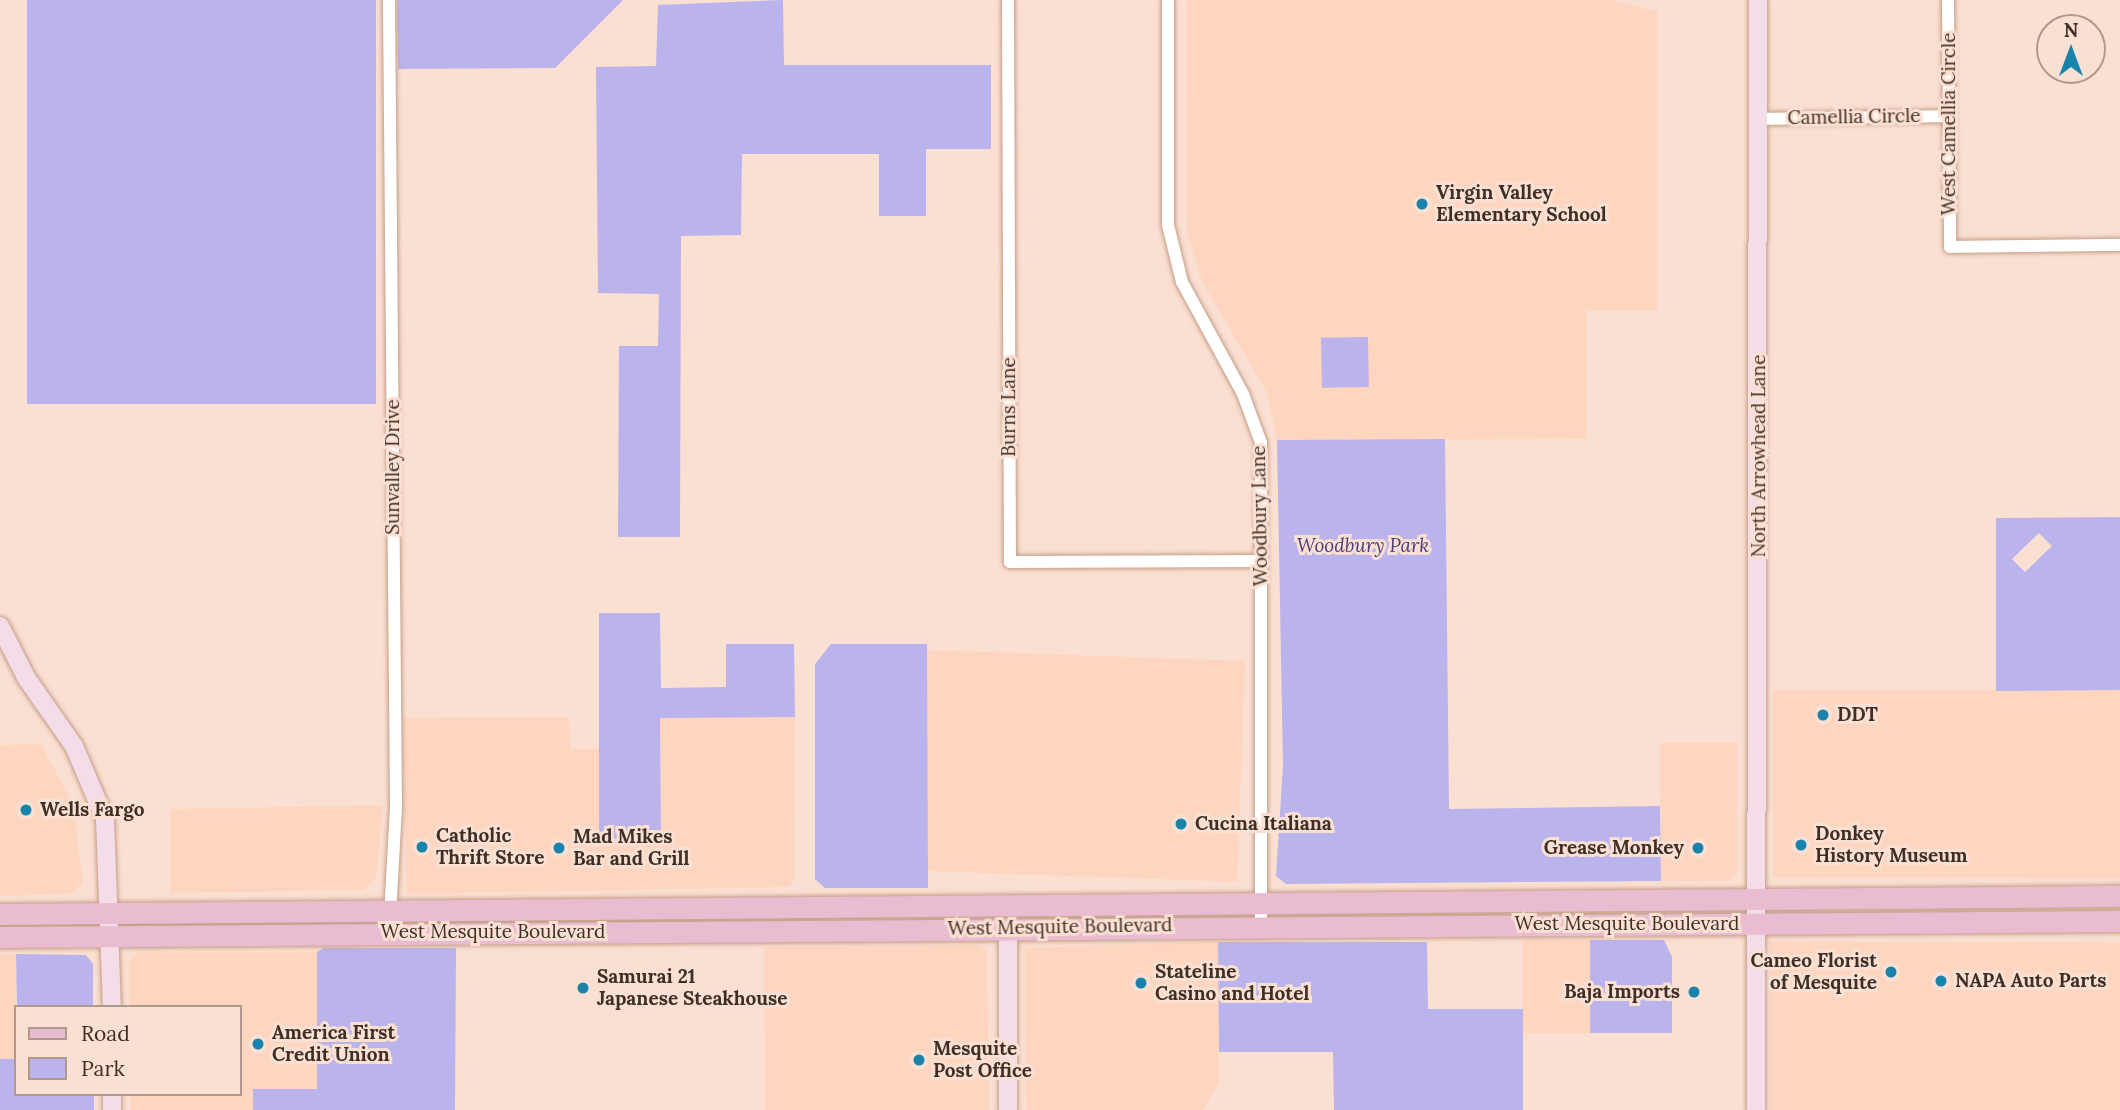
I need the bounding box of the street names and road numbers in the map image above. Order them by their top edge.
street label: West Camellia Circle [1938,33,1960,215]
street label: Camellia Circle [1787,104,1921,130]
street label: North Arrowhead Lane [1748,355,1770,557]
street label: Burns Lane [998,357,1020,457]
street label: Sunvalley Drive [382,399,404,535]
street label: Woodbury Lane [1247,445,1273,587]
street label: West Mesquite Boulevard [1515,913,1739,935]
street label: West Mesquite Boulevard [947,914,1173,940]
street label: West Mesquite Boulevard [381,921,605,943]

